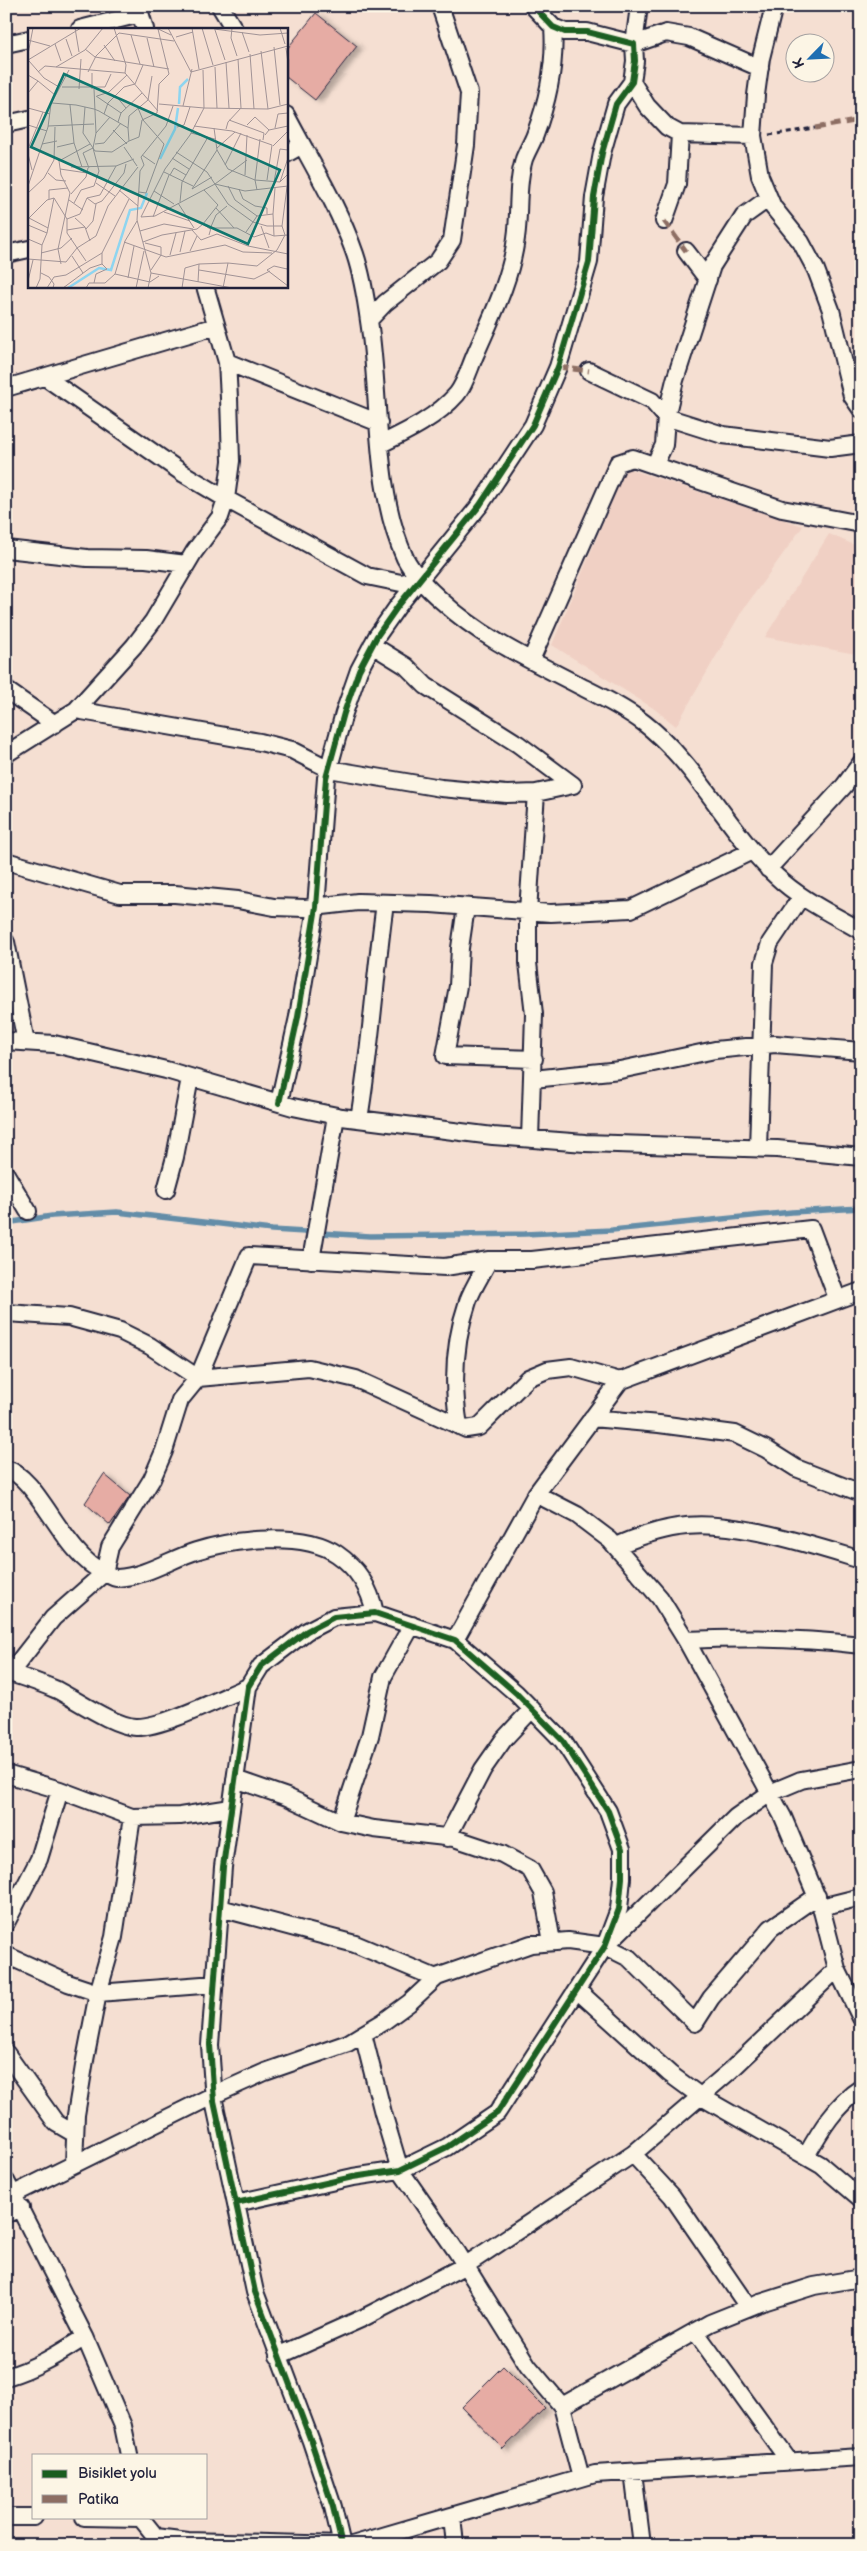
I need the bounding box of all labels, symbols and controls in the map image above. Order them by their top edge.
inset map [28,28,288,288]
north arrow [784,32,834,82]
text: K [789,55,808,71]
legend [32,2454,208,2518]
text: Bisiklet yolu [78,2464,157,2483]
text: Patika [78,2490,119,2509]

